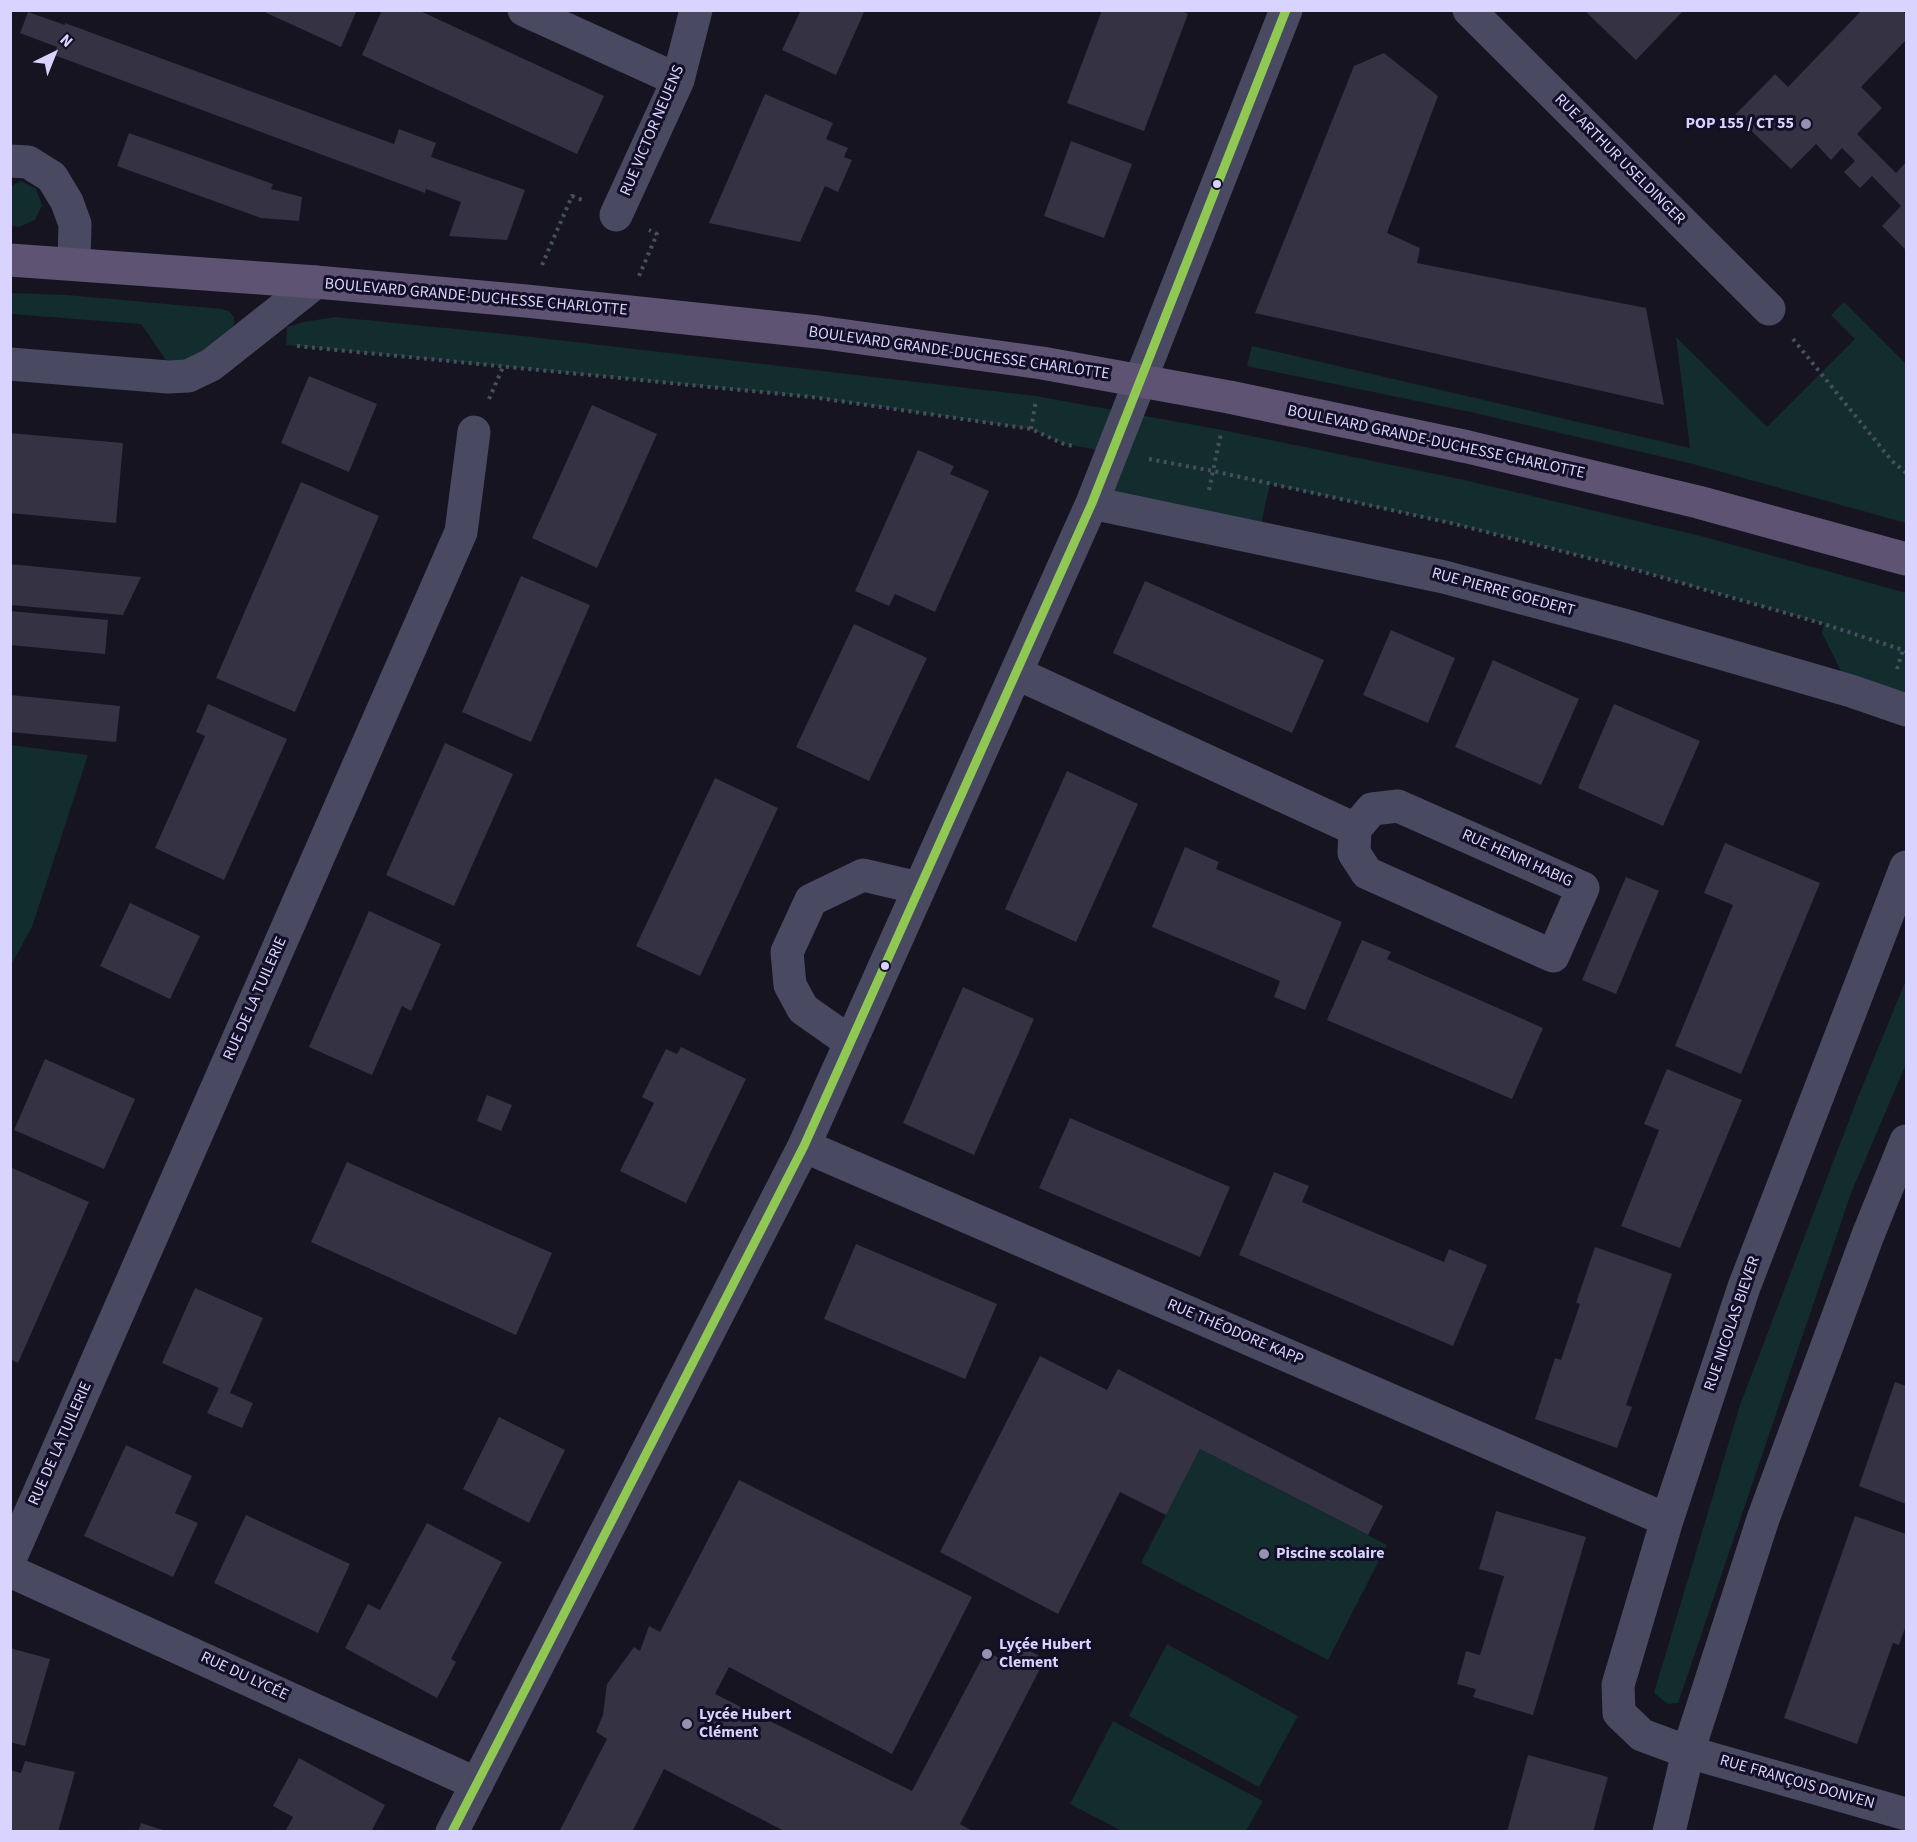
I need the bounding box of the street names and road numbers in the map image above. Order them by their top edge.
street label: RUE VICTOR NEUENS [617,63,689,199]
street label: RUE ARTHUR USELDINGER [1550,91,1688,229]
street label: BOULEVARD GRANDE-DUCHESSE CHARLOTTE [324,275,628,321]
street label: BOULEVARD GRANDE-DUCHESSE CHARLOTTE [807,323,1111,385]
street label: BOULEVARD GRANDE-DUCHESSE CHARLOTTE [1285,402,1587,484]
street label: RUE PIERRE GOEDERT [1429,565,1577,621]
street label: RUE HENRI HABIG [1459,826,1575,892]
street label: RUE DE LA TUILERIE [220,934,292,1064]
street label: RUE NICOLAS BIEVER [1701,1254,1765,1394]
street label: RUE THÉODORE KAPP [1164,1296,1306,1370]
street label: RUE DE LA TUILERIE [25,1379,97,1509]
street label: RUE DU LYCÉE [197,1648,291,1706]
street label: RUE FRANÇOIS DONVEN [1717,1752,1877,1814]

